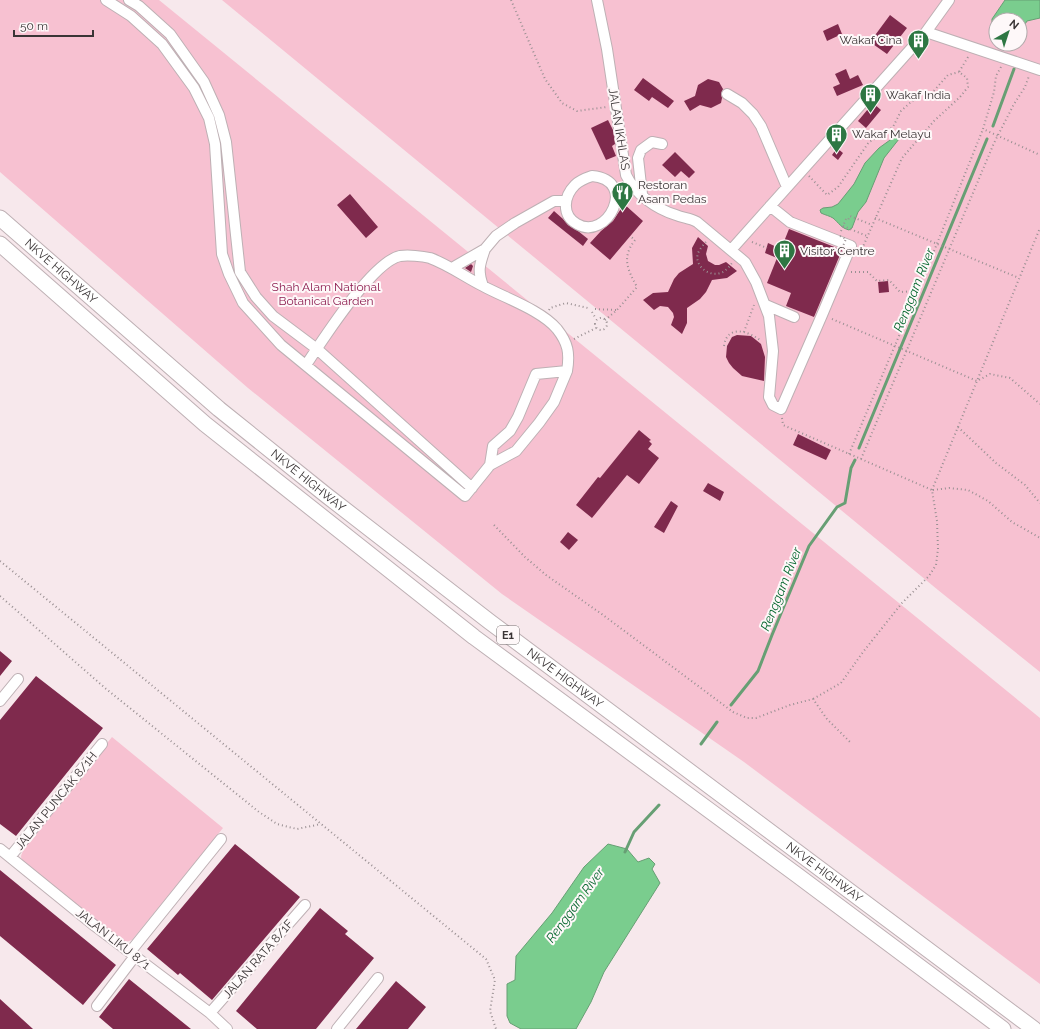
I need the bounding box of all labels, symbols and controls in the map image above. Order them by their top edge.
scale bar [14,12,93,38]
north arrow [988,12,1028,52]
text: N [1007,17,1021,32]
text: 50 m [20,19,48,33]
building icon: Wakaf Cina [905,27,931,60]
place label: Wakaf Cina [840,33,902,47]
building icon: Wakaf India [857,82,883,115]
street label: JALAN IKHLAS [606,87,632,171]
place label: Wakaf India [886,88,951,102]
building icon: Wakaf Melayu [824,121,850,154]
place label: Wakaf Melayu [852,127,931,141]
place label: Restoran Asam Pedas [638,178,707,206]
restaurant icon: Restoran Asam Pedas [610,179,636,212]
street label: NKVE HIGHWAY [22,236,100,307]
building icon: Visitor Centre [772,238,798,271]
place label: Visitor Centre [800,244,875,258]
water label: Renggam River [890,246,938,334]
park label: Shah Alam National Botanical Garden [272,280,381,308]
street label: NKVE HIGHWAY [268,447,349,515]
water label: Renggam River [757,545,805,633]
road number: E1 [497,626,519,644]
street label: NKVE HIGHWAY [524,645,606,711]
street label: JALAN PUNCAK 8/1H [12,749,100,853]
street label: NKVE HIGHWAY [784,839,865,905]
water label: Renggam River [543,864,607,945]
street label: JALAN LIKU 8/1 [73,906,153,972]
street label: JALAN RATA 8/1F [220,917,296,1001]

